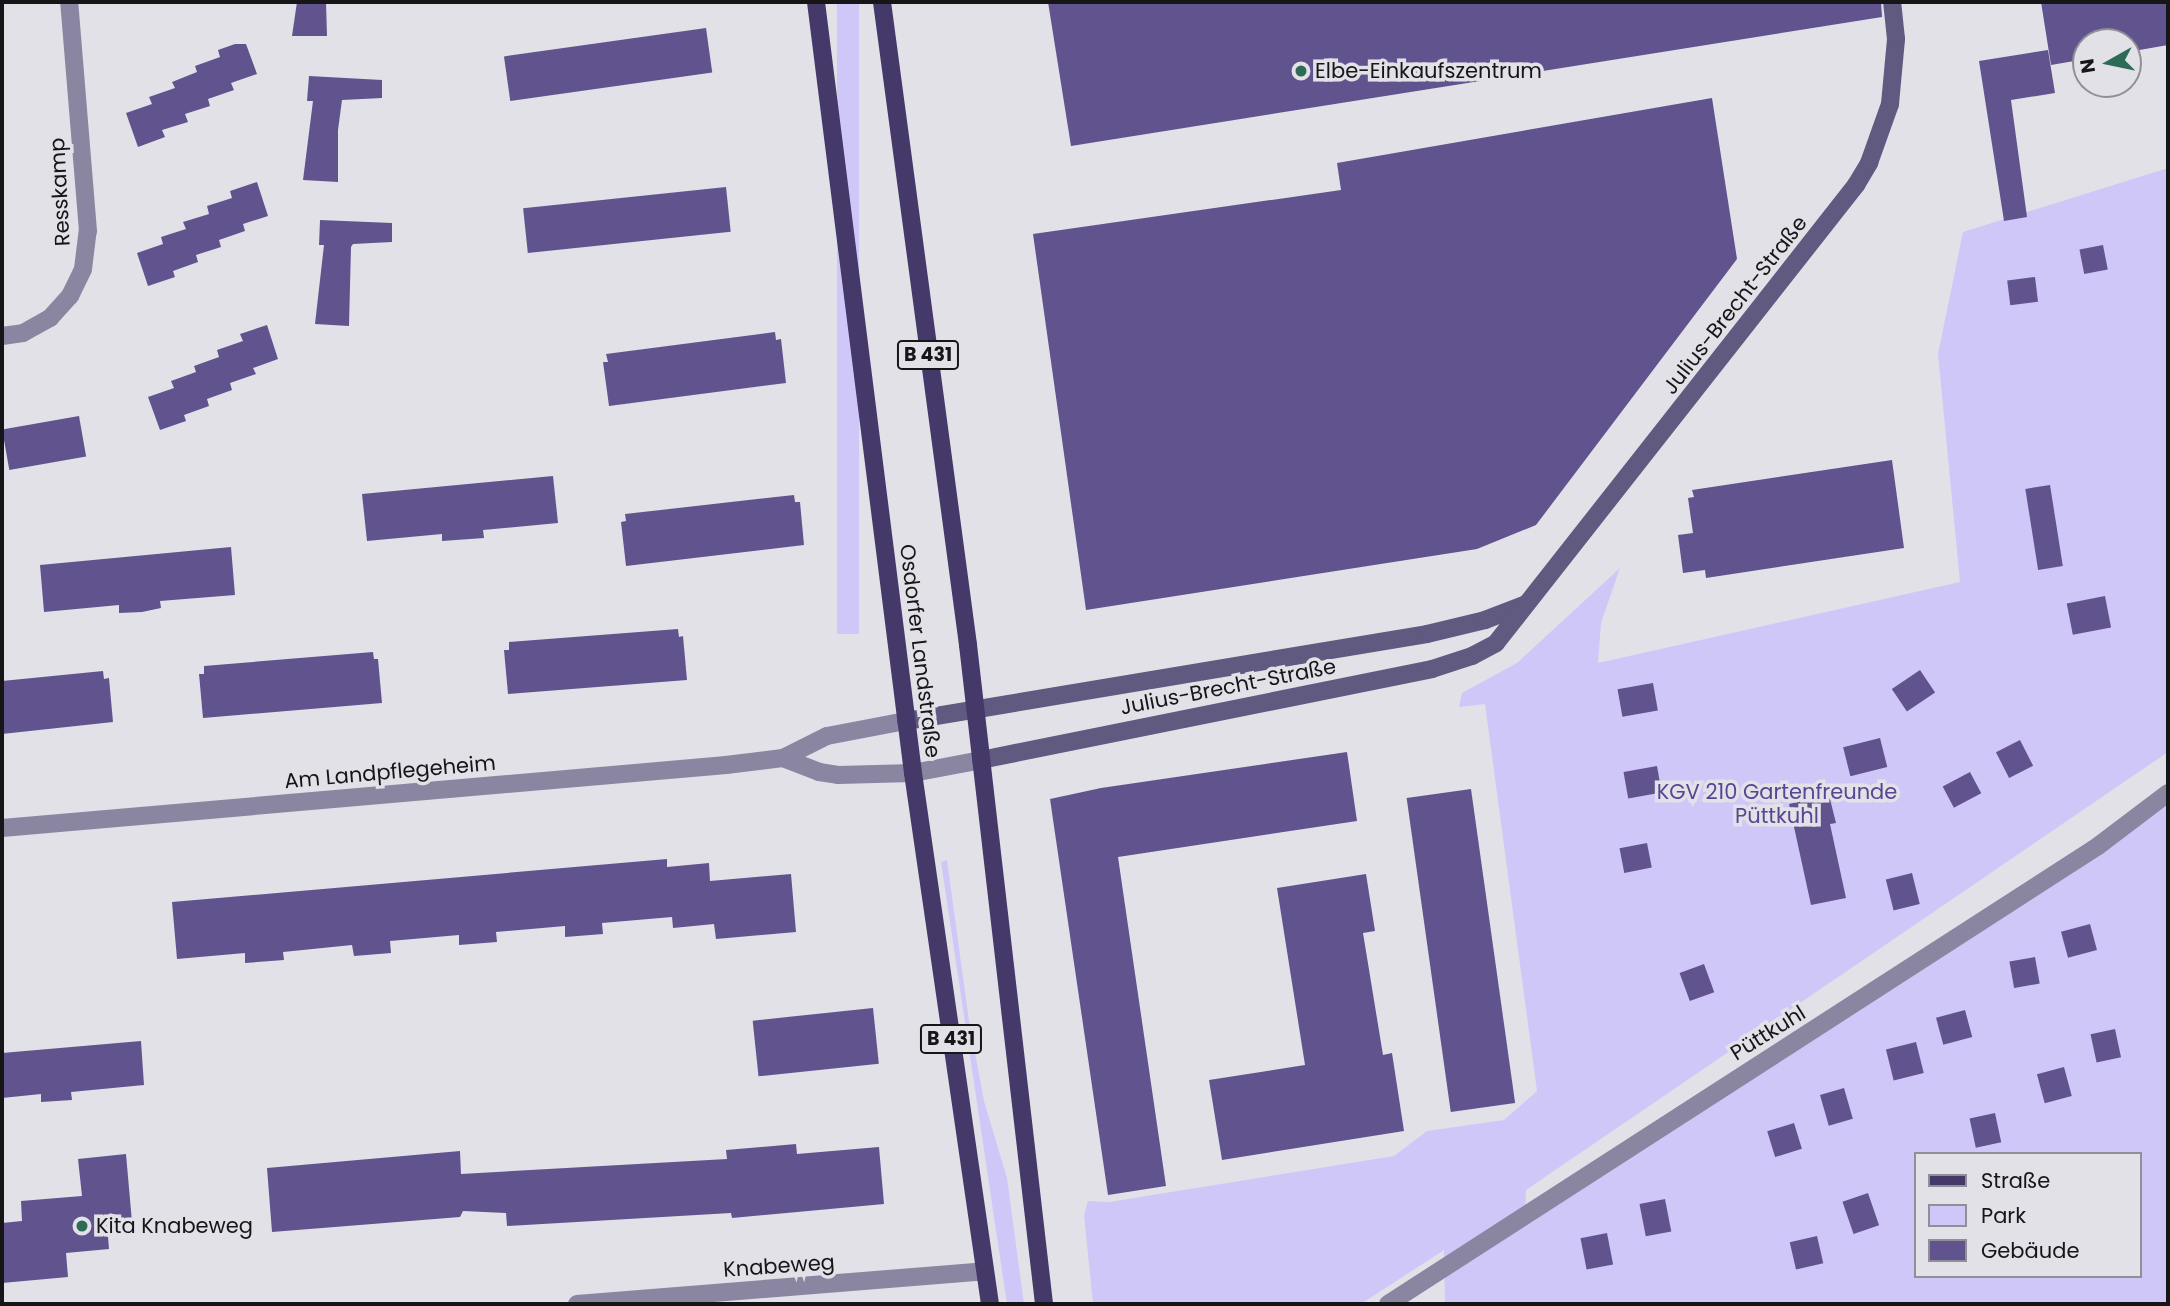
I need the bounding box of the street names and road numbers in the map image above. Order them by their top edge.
street label: Resskamp [45,137,75,247]
street label: Julius-Brecht-Straße [1658,211,1812,399]
road number: B 431 [897,340,960,370]
street label: Osdorfer Landstraße [894,543,946,759]
street label: Julius-Brecht-Straße [1118,654,1338,720]
street label: Am Landpflegeheim [283,750,497,794]
street label: Püttkuhl [1726,1000,1810,1066]
road number: B 431 [920,1023,982,1054]
street label: Knabeweg [722,1250,836,1282]

